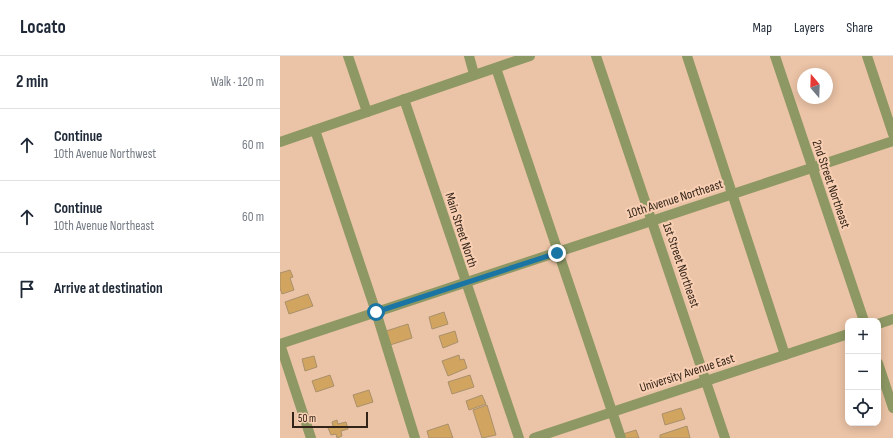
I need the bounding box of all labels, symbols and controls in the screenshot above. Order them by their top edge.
text: Locato [20,16,66,39]
text: Map [752,19,772,36]
text: Layers [794,19,824,36]
text: Share [846,19,873,36]
north arrow [797,68,833,104]
text: 2 min [16,72,48,92]
text: Walk · 120 m [211,74,264,90]
text: Continue [54,127,103,146]
icon: ahead [16,134,38,156]
text: 60 m [242,137,264,153]
street label: 2nd Street Northeast [808,138,854,230]
text: 10th Avenue Northwest [54,146,156,162]
street label: 10th Avenue Northeast [625,176,725,222]
street label: Main Street North [441,191,481,269]
text: Continue [54,199,103,218]
icon: ahead [16,206,38,228]
text: 60 m [242,209,264,225]
text: 10th Avenue Northeast [54,218,154,234]
street label: 1st Street Northeast [659,220,703,310]
route end [548,244,566,262]
icon: arrive [16,278,38,300]
text: Arrive at destination [54,279,163,298]
route start [367,303,385,321]
map controls [845,318,881,426]
button: + [845,318,881,354]
street label: University Avenue East [637,350,737,396]
button: − [845,354,881,390]
button: locate [845,390,881,426]
scale bar [292,410,368,429]
text: 50 m [298,412,316,425]

